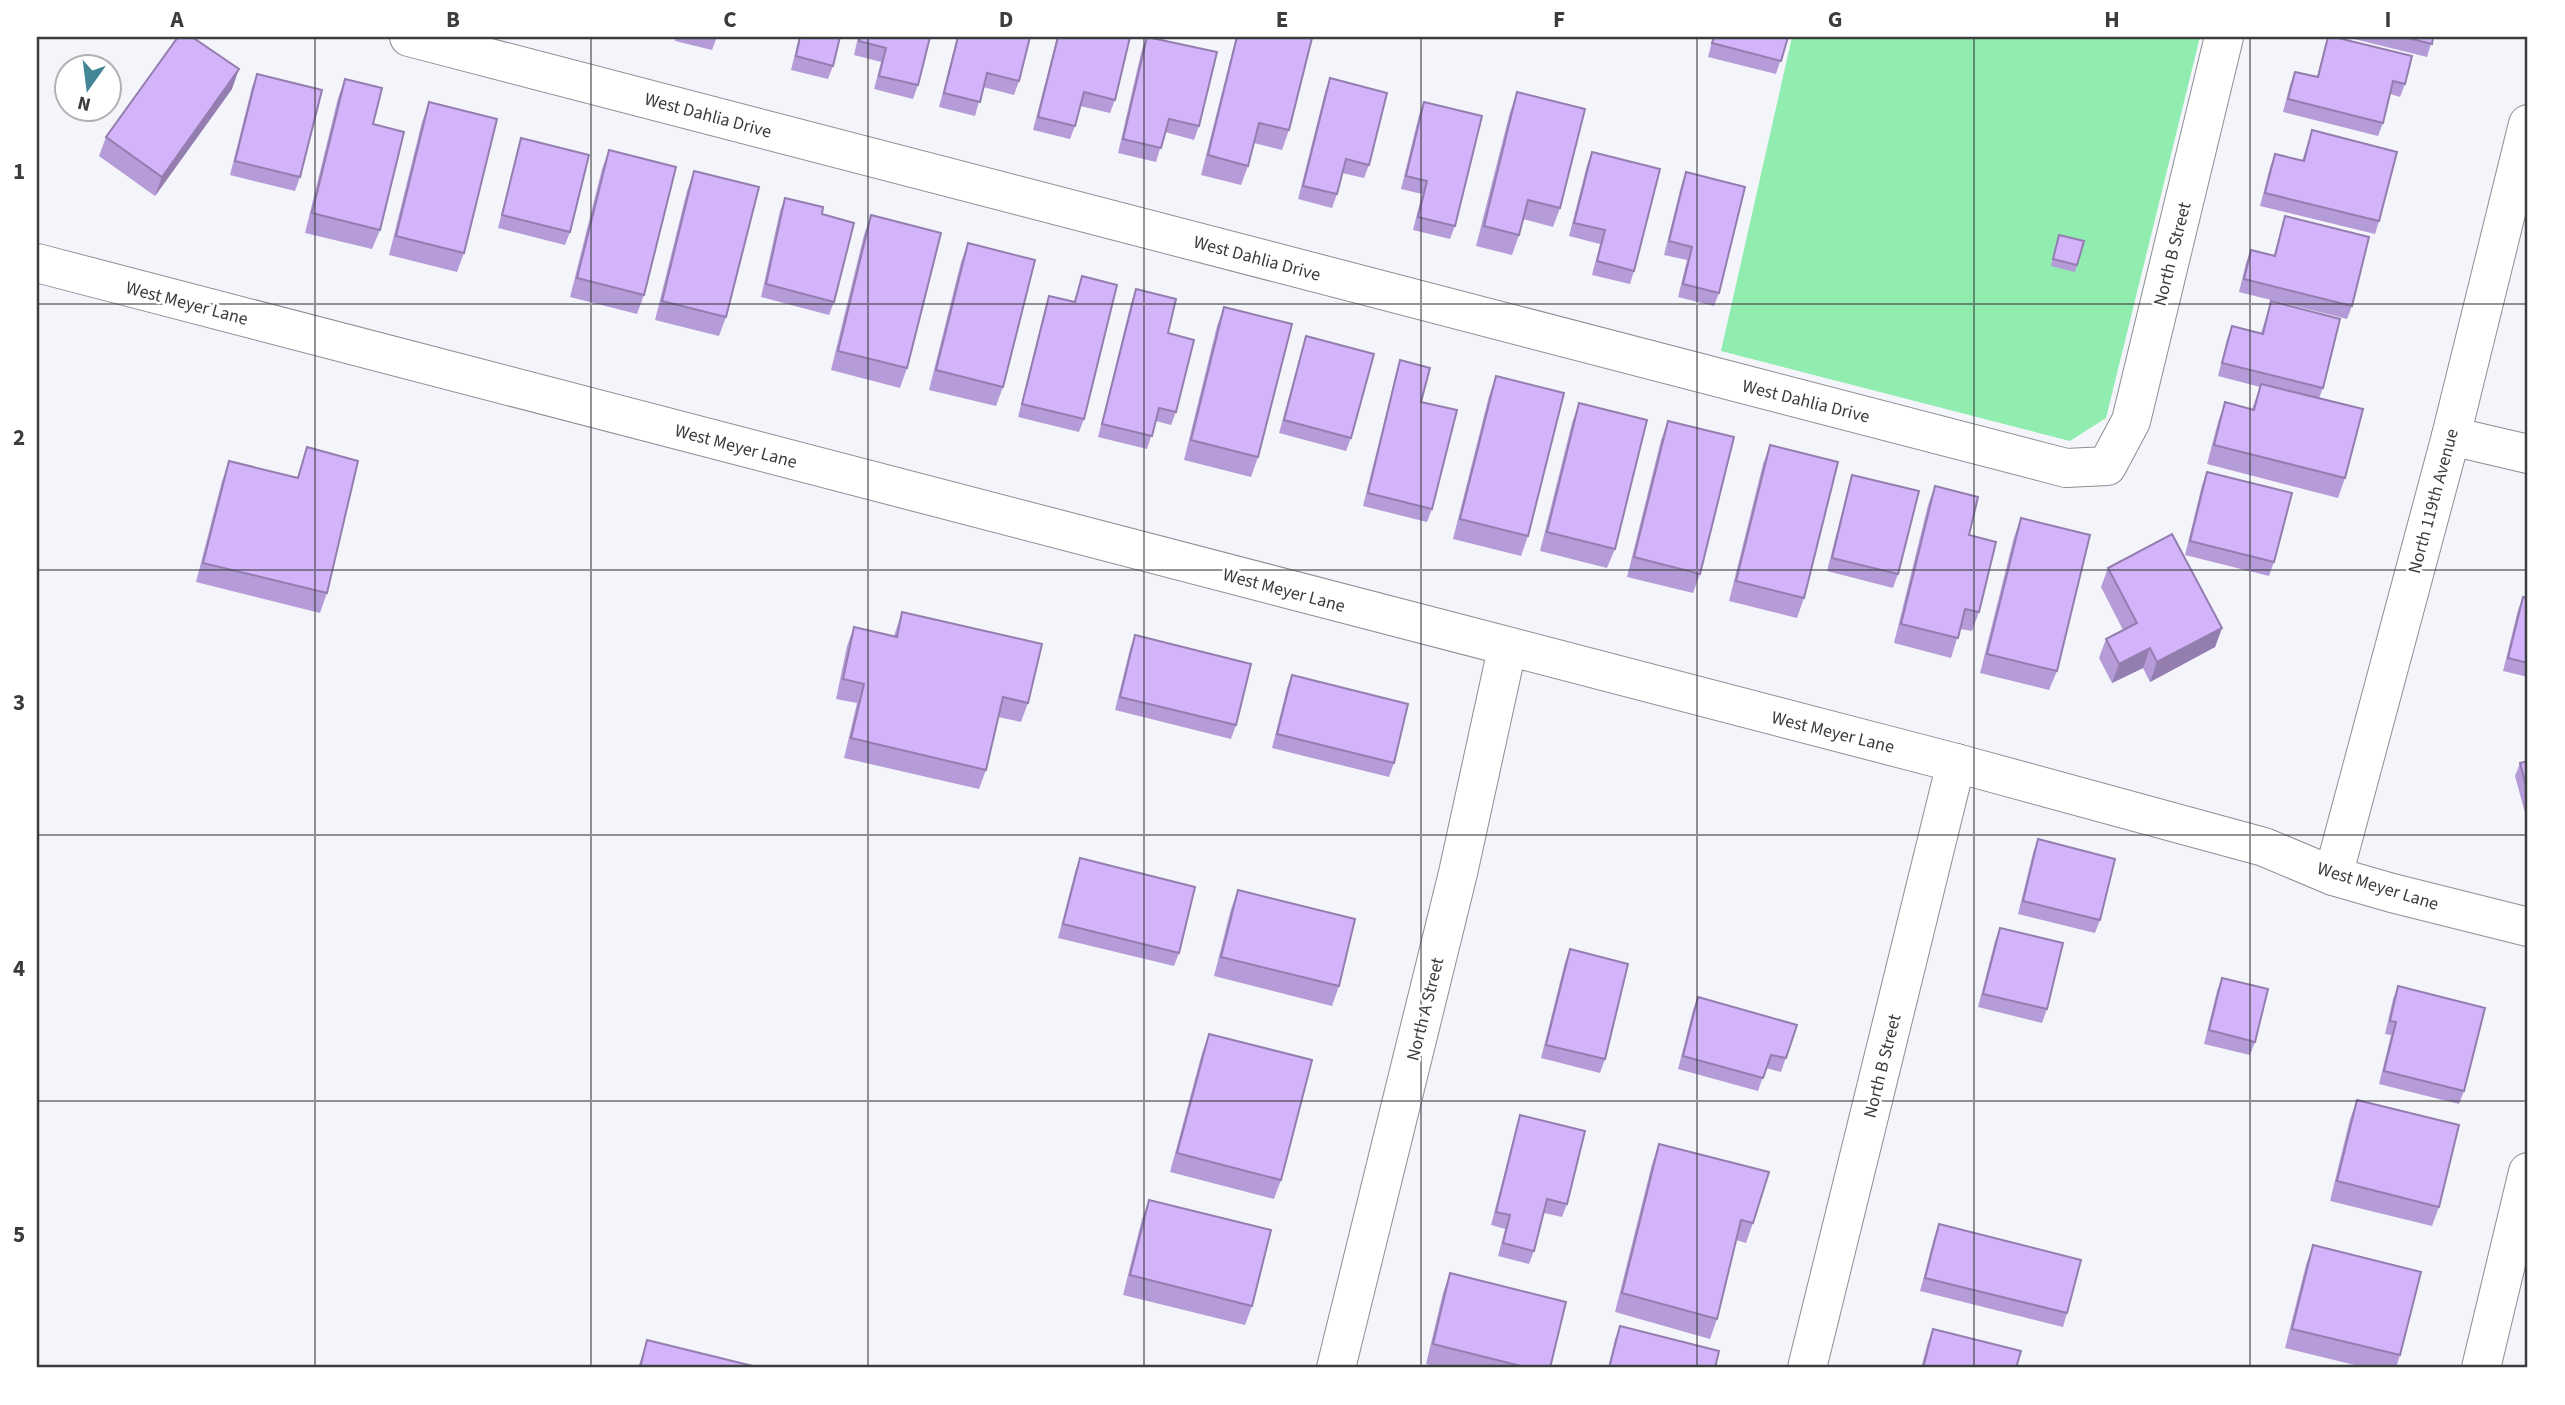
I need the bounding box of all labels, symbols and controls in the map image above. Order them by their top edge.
text: A [169,3,184,36]
text: B [446,3,460,36]
text: C [723,3,737,36]
text: D [999,3,1013,36]
text: E [1276,3,1288,36]
text: F [1553,3,1565,36]
text: G [1828,3,1842,36]
text: H [2104,3,2120,36]
text: I [2385,3,2391,36]
north arrow [52,52,122,122]
street label: West Dahlia Drive [642,87,774,144]
text: N [75,88,94,118]
text: 1 [13,155,25,188]
street label: North B Street [2147,199,2197,309]
street label: West Dahlia Drive [1191,230,1323,287]
street label: West Meyer Lane [123,275,251,332]
street label: West Dahlia Drive [1740,374,1872,429]
street label: West Meyer Lane [672,418,800,475]
text: 2 [13,421,25,454]
street label: North 119th Avenue [2402,426,2465,576]
street label: West Meyer Lane [1220,562,1348,619]
text: 3 [13,686,25,719]
street label: West Meyer Lane [1769,705,1897,760]
street label: West Meyer Lane [2314,856,2442,917]
text: 4 [13,952,25,985]
street label: North A Street [1401,955,1450,1063]
street label: North B Street [1857,1011,1907,1121]
text: 5 [13,1218,25,1251]

